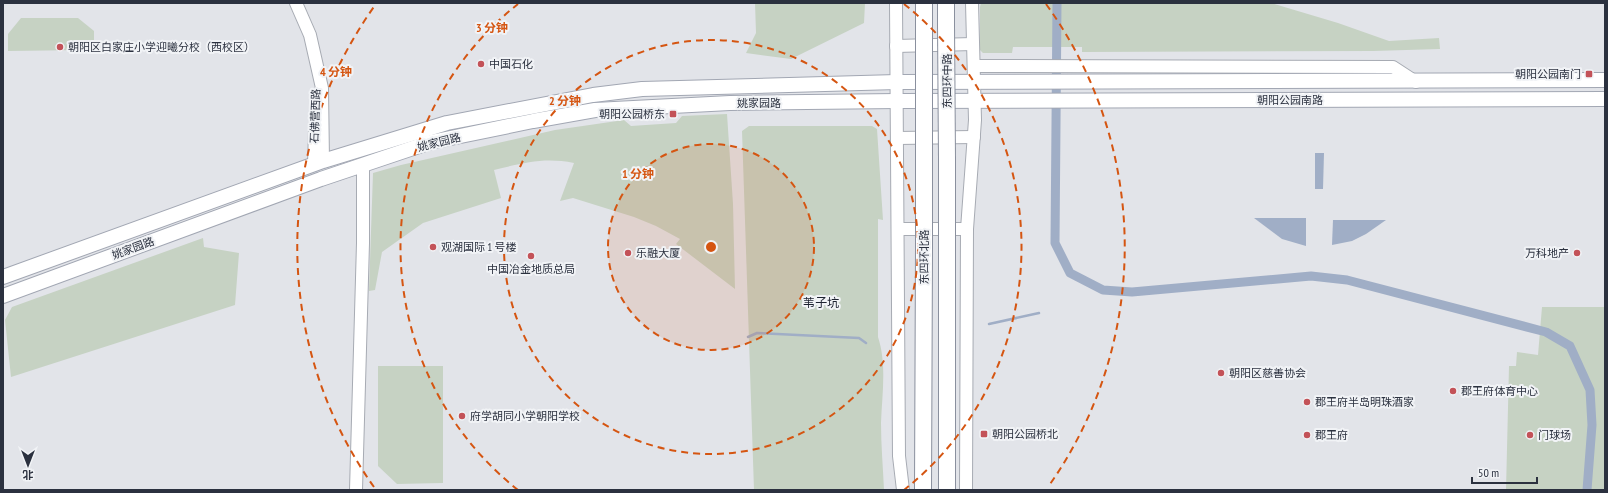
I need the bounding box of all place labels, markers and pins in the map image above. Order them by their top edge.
place label: 朝阳区白家庄小学迎曦分校（西校区） [68,40,255,54]
marker: 朝阳区白家庄小学迎曦分校（西校区） [55,42,65,52]
place label: 中国石化 [489,57,533,71]
marker: 中国石化 [476,59,486,69]
place label: 朝阳公园南门 [1515,67,1581,81]
marker: 朝阳公园南门 [1584,69,1594,79]
place label: 朝阳公园桥东 [599,107,665,121]
marker: 朝阳公园桥东 [668,109,678,119]
place label: 观湖国际 1 号楼 [441,240,517,254]
centre of rings [704,240,718,254]
marker: 观湖国际 1 号楼 [428,242,438,252]
place label: 乐融大厦 [636,246,680,260]
place label: 万科地产 [1525,246,1569,260]
marker: 乐融大厦 [623,248,633,258]
marker: 万科地产 [1572,248,1582,258]
marker: 中国冶金地质总局 [526,251,536,261]
place label: 中国冶金地质总局 [487,262,575,276]
place label: 朝阳区慈善协会 [1229,366,1306,380]
marker: 朝阳区慈善协会 [1216,368,1226,378]
place label: 郡王府体育中心 [1461,384,1538,398]
marker: 郡王府体育中心 [1448,386,1458,396]
place label: 郡王府半岛明珠酒家 [1315,395,1414,409]
marker: 郡王府半岛明珠酒家 [1302,397,1312,407]
place label: 府学胡同小学朝阳学校 [470,409,580,423]
marker: 府学胡同小学朝阳学校 [457,411,467,421]
place label: 朝阳公园桥北 [992,427,1058,441]
place label: 郡王府 [1315,428,1348,442]
place label: 门球场 [1538,428,1571,442]
marker: 朝阳公园桥北 [979,429,989,439]
marker: 郡王府 [1302,430,1312,440]
marker: 门球场 [1525,430,1535,440]

